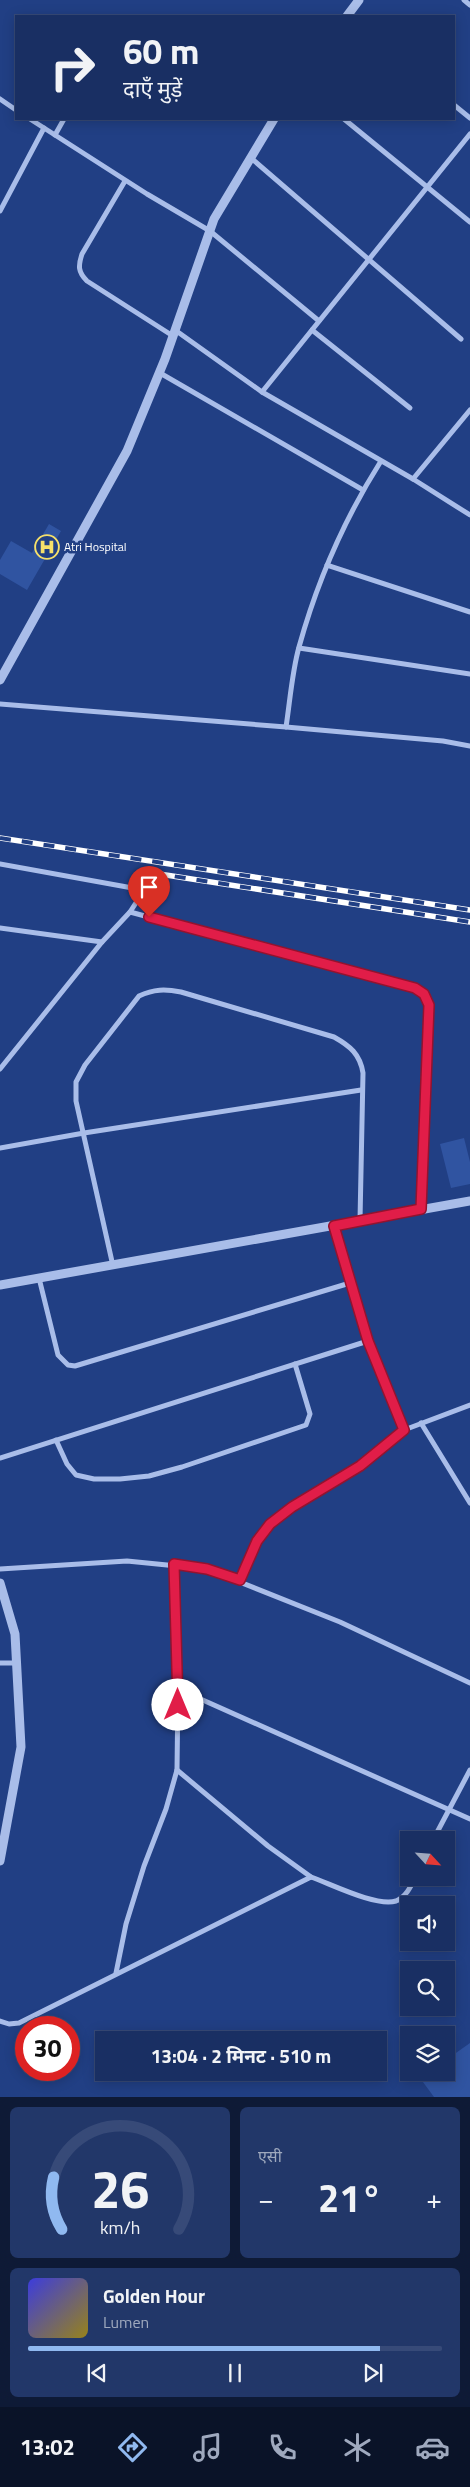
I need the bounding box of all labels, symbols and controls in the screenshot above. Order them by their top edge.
text: 60 m [123,24,199,78]
icon: right [40,35,105,100]
text: दाएँ मुड़ें [123,72,182,106]
hospital icon: Atri Hospital [34,534,60,560]
place label: Atri Hospital [64,537,127,556]
pin [128,866,170,917]
icon: arrive [135,873,163,901]
position arrow [151,1678,203,1730]
north arrow [400,1831,455,1886]
map controls [400,1831,455,2081]
button: sound [400,1896,455,1951]
button: search [400,1961,455,2016]
speed limit sign: 30 [15,2016,80,2081]
button: layers [400,2026,455,2081]
text: 13:04 · 2 मिनट · 510 m [151,2041,331,2070]
text: एसी [258,2144,282,2168]
text: 26 [91,2149,149,2228]
text: 21° [318,2169,382,2227]
text: − [258,2177,274,2220]
text: + [426,2177,442,2220]
text: km/h [100,2214,140,2241]
text: Golden Hour [103,2281,205,2310]
text: Lumen [103,2310,149,2334]
icon: previous [83,2359,111,2387]
icon: pause [221,2359,249,2387]
icon: next [359,2359,387,2387]
text: 13:02 [20,2430,75,2464]
icon: directions [115,2430,150,2465]
icon: music [190,2430,225,2465]
icon: phone [265,2430,300,2465]
icon: climate [340,2430,375,2465]
icon: car [415,2430,450,2465]

